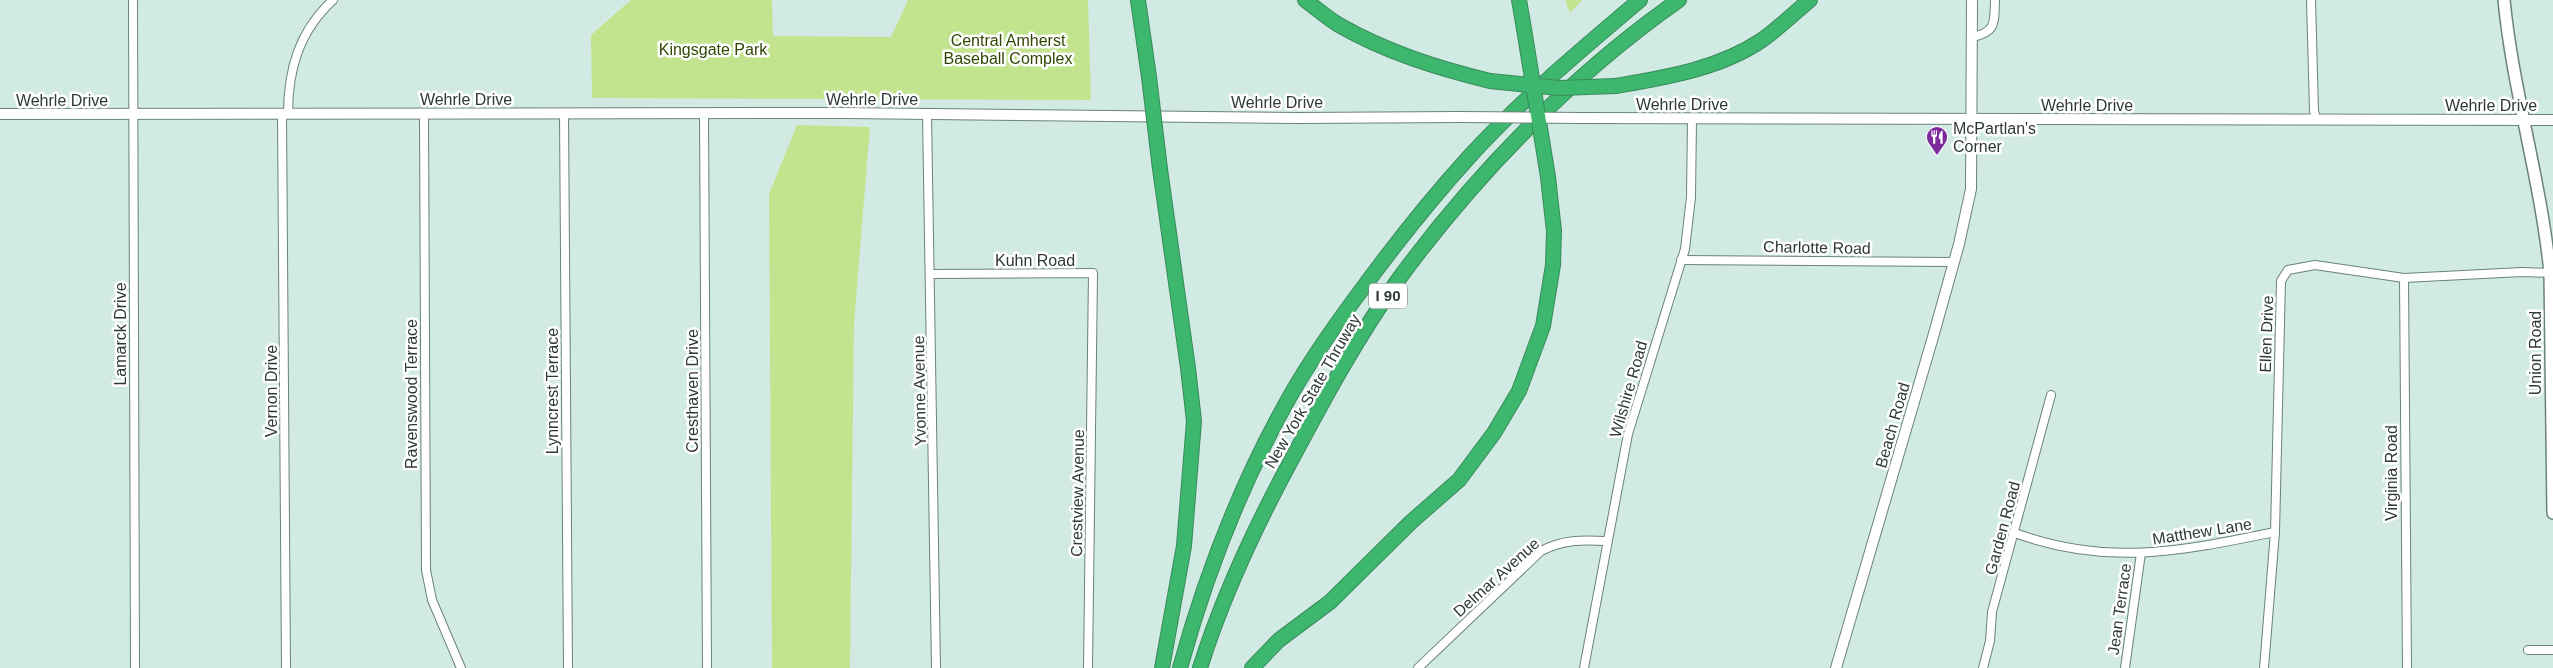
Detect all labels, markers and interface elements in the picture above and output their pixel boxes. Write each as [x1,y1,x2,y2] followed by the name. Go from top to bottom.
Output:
[944,32,1072,67] park label: Central Amherst Baseball Complex
[659,41,768,58] park label: Kingsgate Park
[420,91,512,108] street label: Wehrle Drive
[826,91,918,108] street label: Wehrle Drive
[16,92,108,109] street label: Wehrle Drive
[1231,94,1323,111] street label: Wehrle Drive
[1636,96,1728,113] street label: Wehrle Drive
[2041,97,2133,114] street label: Wehrle Drive
[2445,97,2537,114] street label: Wehrle Drive
[1953,120,2036,155] place label: McPartlan's Corner
[1925,125,1949,156] restaurant icon: McPartlan's Corner
[1763,238,1871,257] street label: Charlotte Road
[995,252,1075,269] street label: Kuhn Road
[112,282,129,386] street label: Lamarck Drive
[1369,284,1407,308] road number: I 90
[2257,295,2276,373] street label: Ellen Drive
[1261,311,1364,471] street label: New York State Thruway
[2527,311,2544,395] street label: Union Road
[403,319,420,469] street label: Ravenswood Terrace
[544,328,561,454] street label: Lynncrest Terrace
[684,329,701,453] street label: Cresthaven Drive
[910,335,929,447] street label: Yvonne Avenue
[1607,339,1650,439] street label: Wilshire Road
[263,345,280,437] street label: Vernon Drive
[1872,380,1913,470] street label: Beach Road
[2383,425,2400,521] street label: Virginia Road
[1068,429,1087,557] street label: Crestview Avenue
[1982,480,2023,577] street label: Garden Road
[2151,515,2253,548] street label: Matthew Lane
[1450,534,1543,620] street label: Delmar Avenue
[2105,562,2134,656] street label: Jean Terrace

